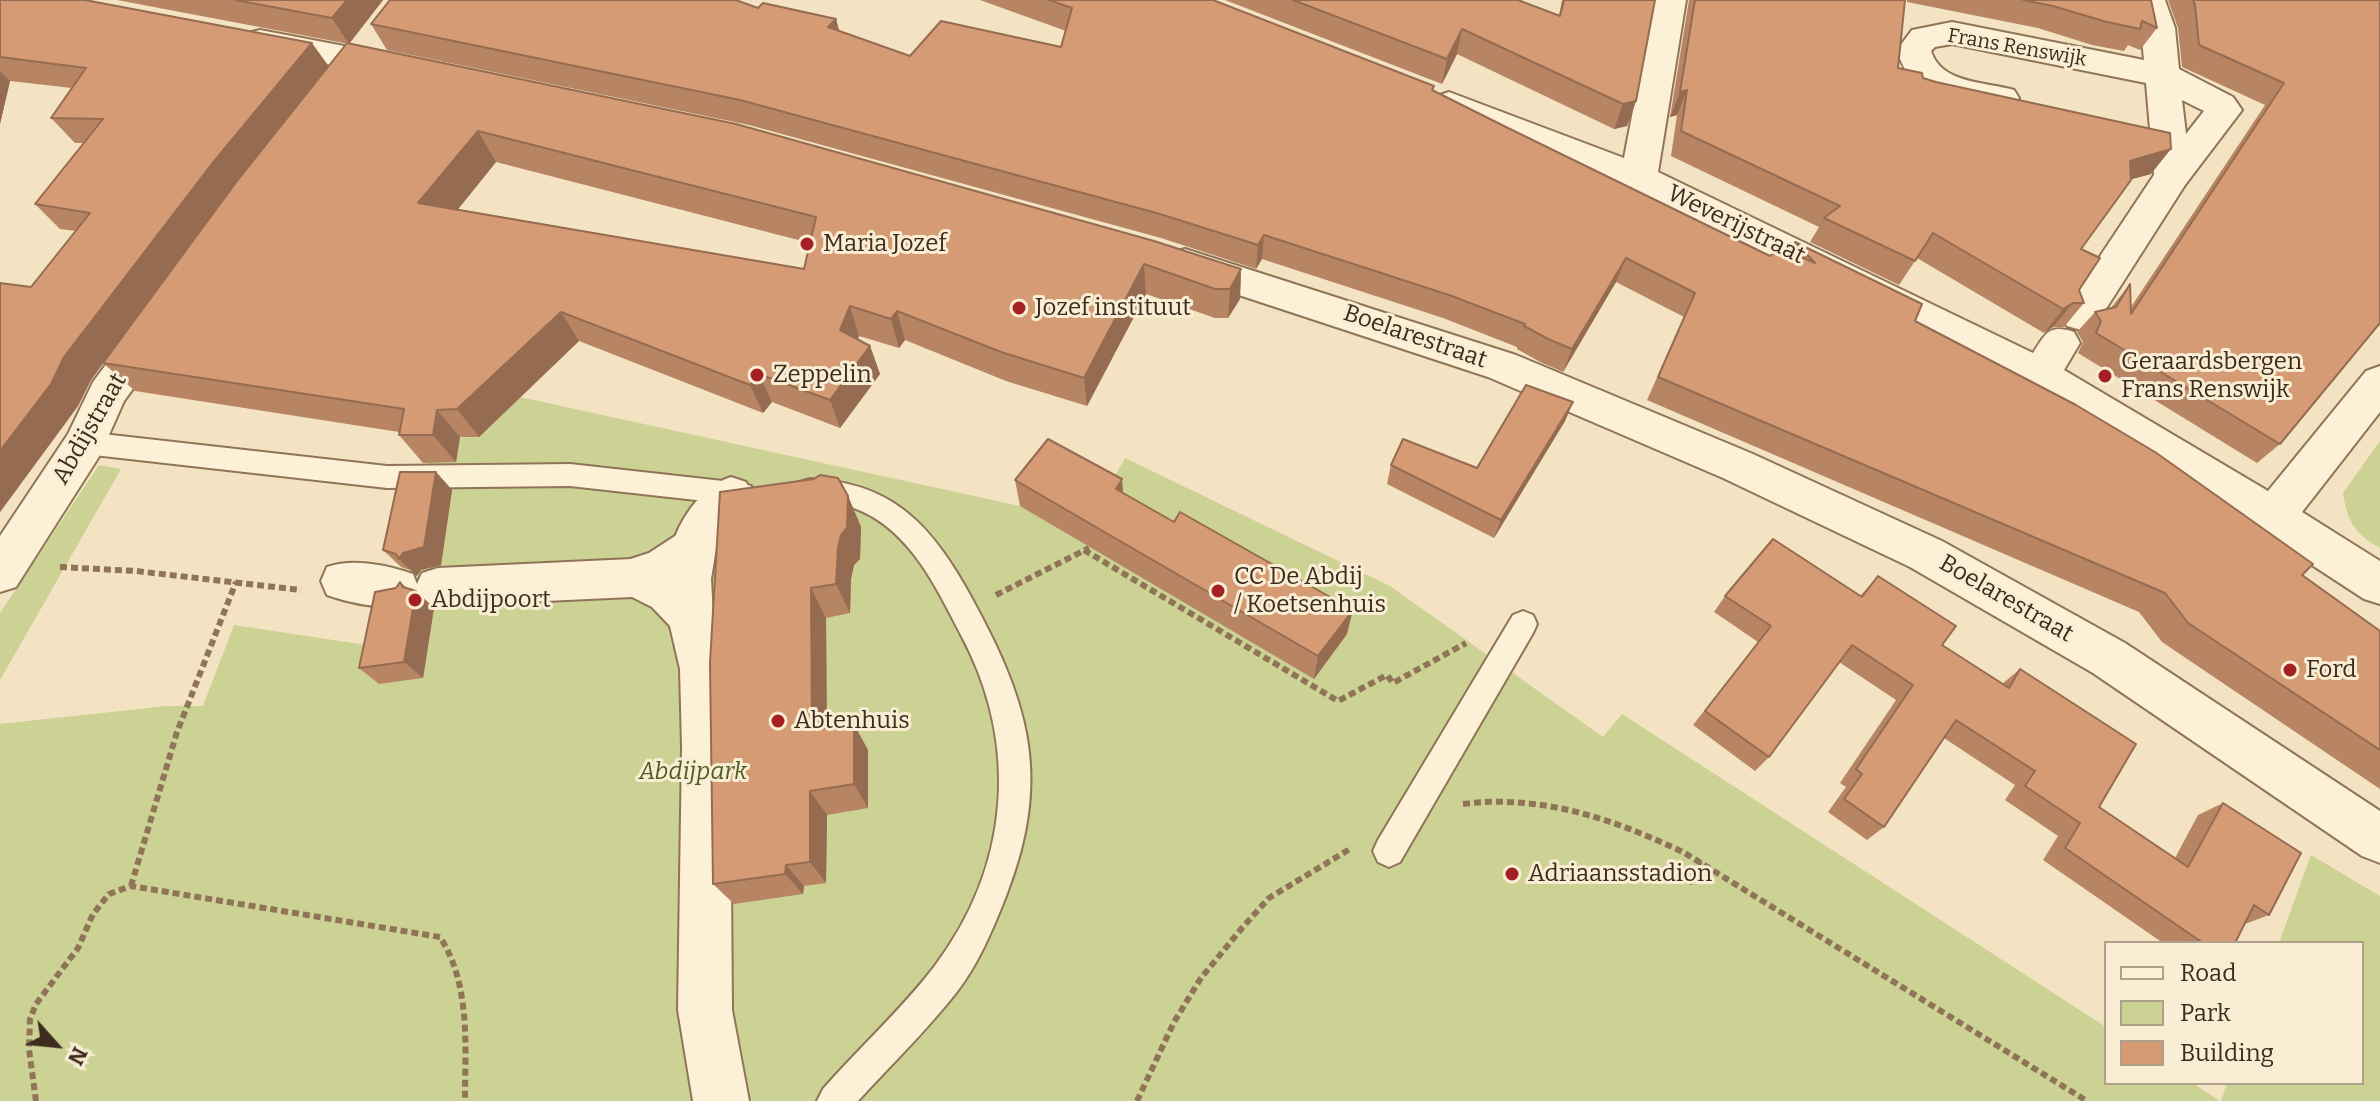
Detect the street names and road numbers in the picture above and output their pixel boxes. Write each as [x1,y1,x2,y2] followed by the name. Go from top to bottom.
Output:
[1946,24,2088,72] street label: Frans Renswijk
[1662,179,1810,271] street label: Weverijstraat
[1339,299,1491,375] street label: Boelarestraat
[47,368,133,490] street label: Abdijstraat
[1934,549,2078,649] street label: Boelarestraat

